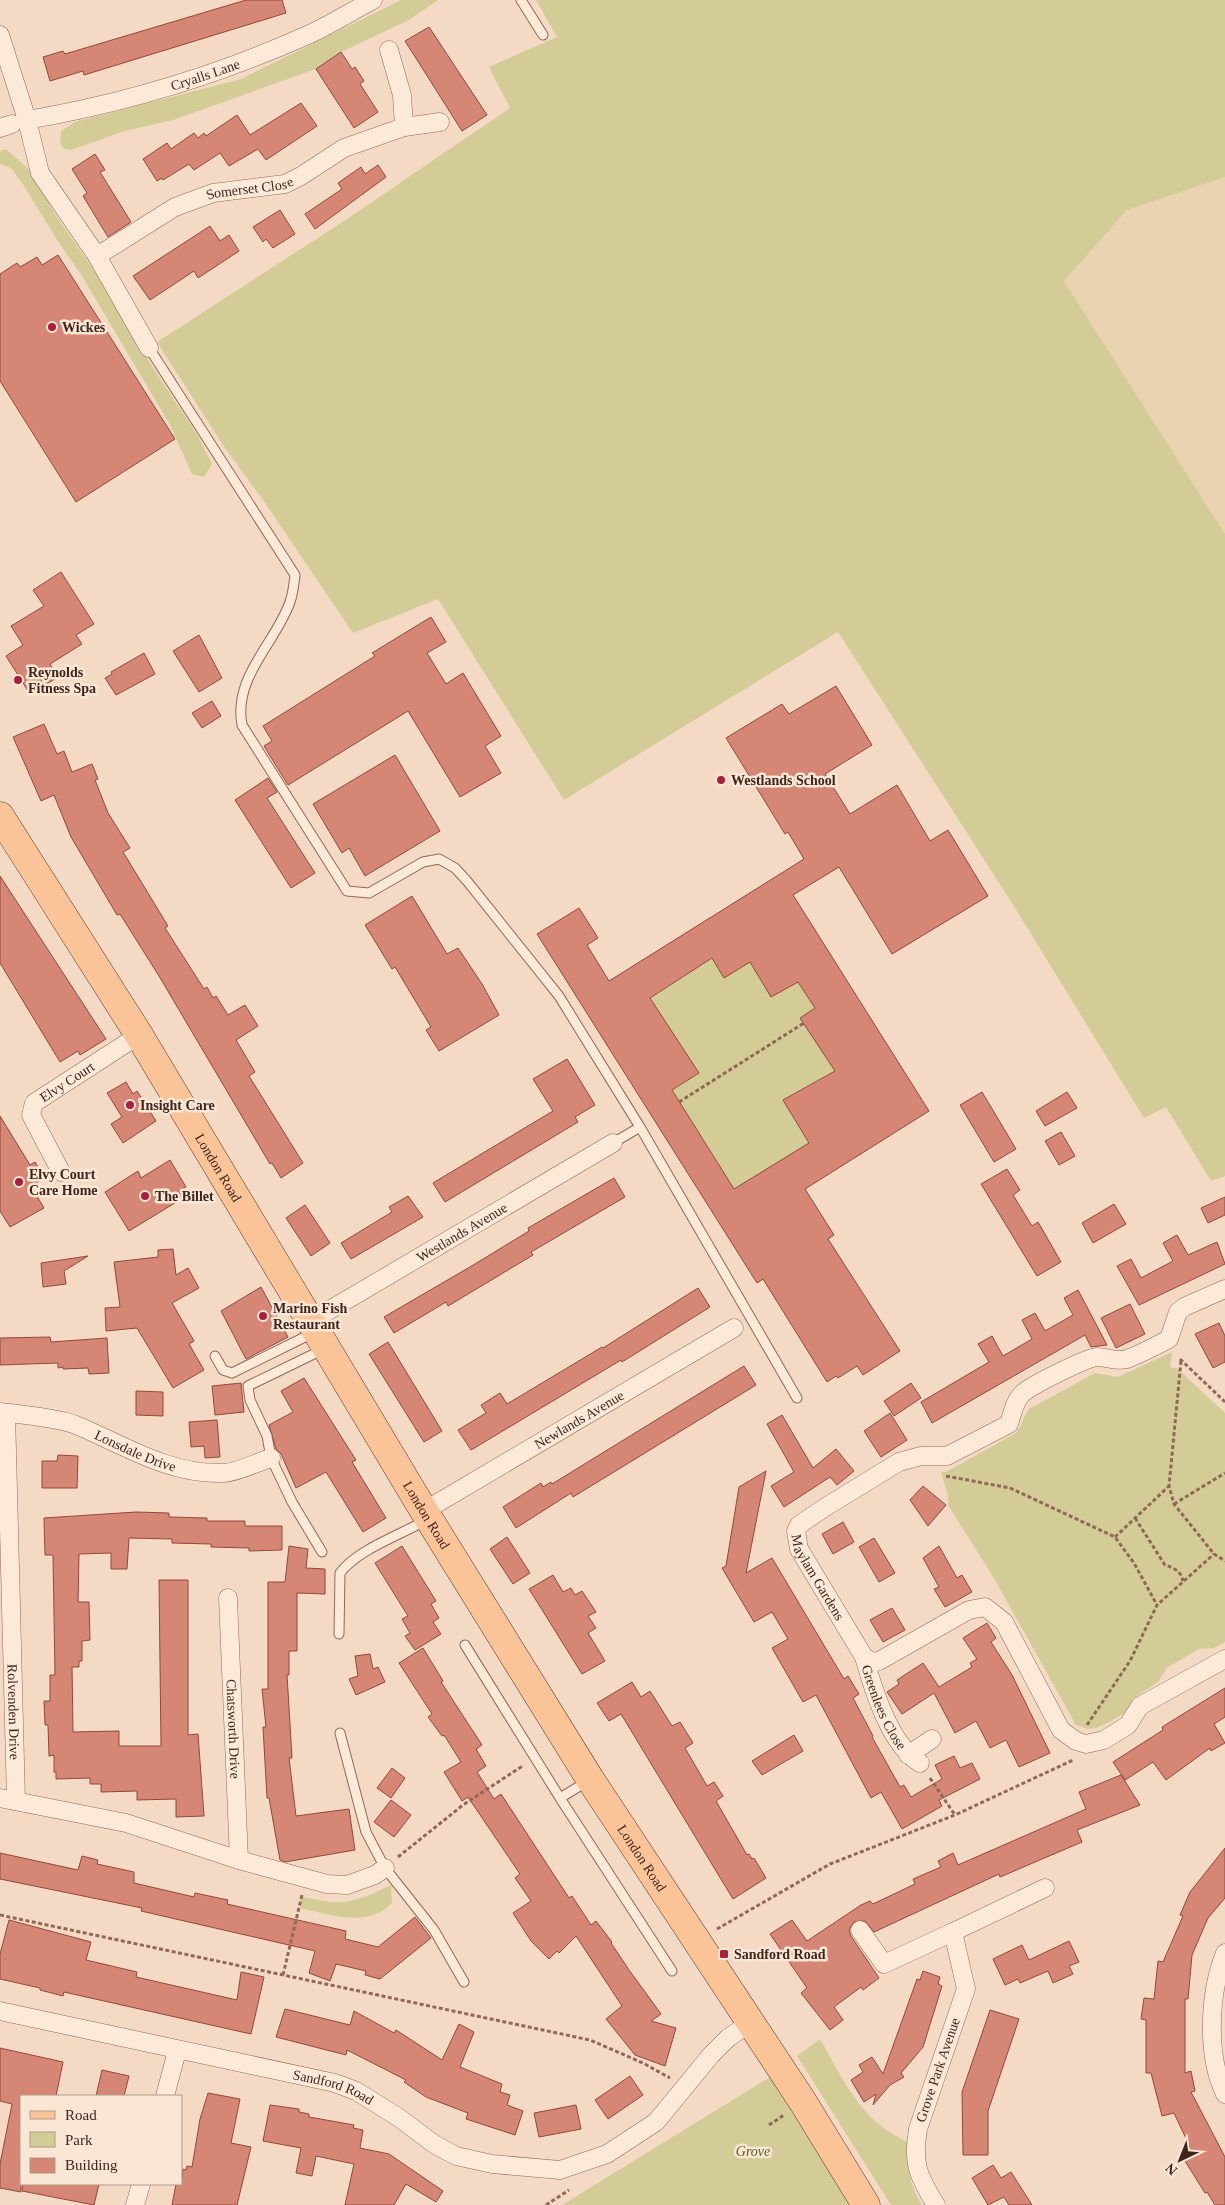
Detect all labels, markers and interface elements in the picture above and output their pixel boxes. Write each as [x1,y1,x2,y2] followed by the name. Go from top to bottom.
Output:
[169,56,242,93] street label: Cryalls Lane
[204,174,296,202] street label: Somerset Close
[62,320,106,335] place label: Wickes
[46,321,58,333] marker: Wickes
[28,665,96,696] place label: Reynolds Fitness Spa
[12,674,24,686] marker: Reynolds Fitness Spa
[731,773,836,788] place label: Westlands School
[715,774,727,786] marker: Westlands School
[37,1059,97,1105] street label: Elvy Court
[140,1098,215,1113] place label: Insight Care
[124,1099,136,1111] marker: Insight Care
[192,1131,245,1204] street label: London Road
[29,1167,98,1198] place label: Elvy Court Care Home
[13,1176,25,1188] marker: Elvy Court Care Home
[155,1189,214,1204] place label: The Billet
[139,1190,151,1202] marker: The Billet
[414,1200,510,1265] street label: Westlands Avenue
[273,1301,347,1332] place label: Marino Fish Restaurant
[257,1310,269,1322] marker: Marino Fish Restaurant
[532,1387,626,1452] street label: Newlands Avenue
[92,1427,178,1474] street label: Lonsdale Drive
[400,1478,453,1552] street label: London Road
[789,1533,848,1623] street label: Maylam Gardens
[859,1663,909,1753] street label: Greenlees Close
[5,1664,22,1760] street label: Rolvenden Drive
[224,1679,243,1779] street label: Chatsworth Drive
[615,1822,669,1894] street label: London Road
[734,1947,826,1962] place label: Sandford Road
[718,1948,730,1960] marker: Sandford Road
[913,2016,963,2124] street label: Grove Park Avenue
[292,2067,376,2107] street label: Sandford Road
[20,2095,182,2185] legend
[65,2107,97,2123] text: Road
[65,2132,93,2148] text: Park
[1155,2135,1205,2185] north arrow
[736,2144,770,2159] park label: Grove
[65,2157,118,2173] text: Building
[1163,2160,1180,2178] text: N

